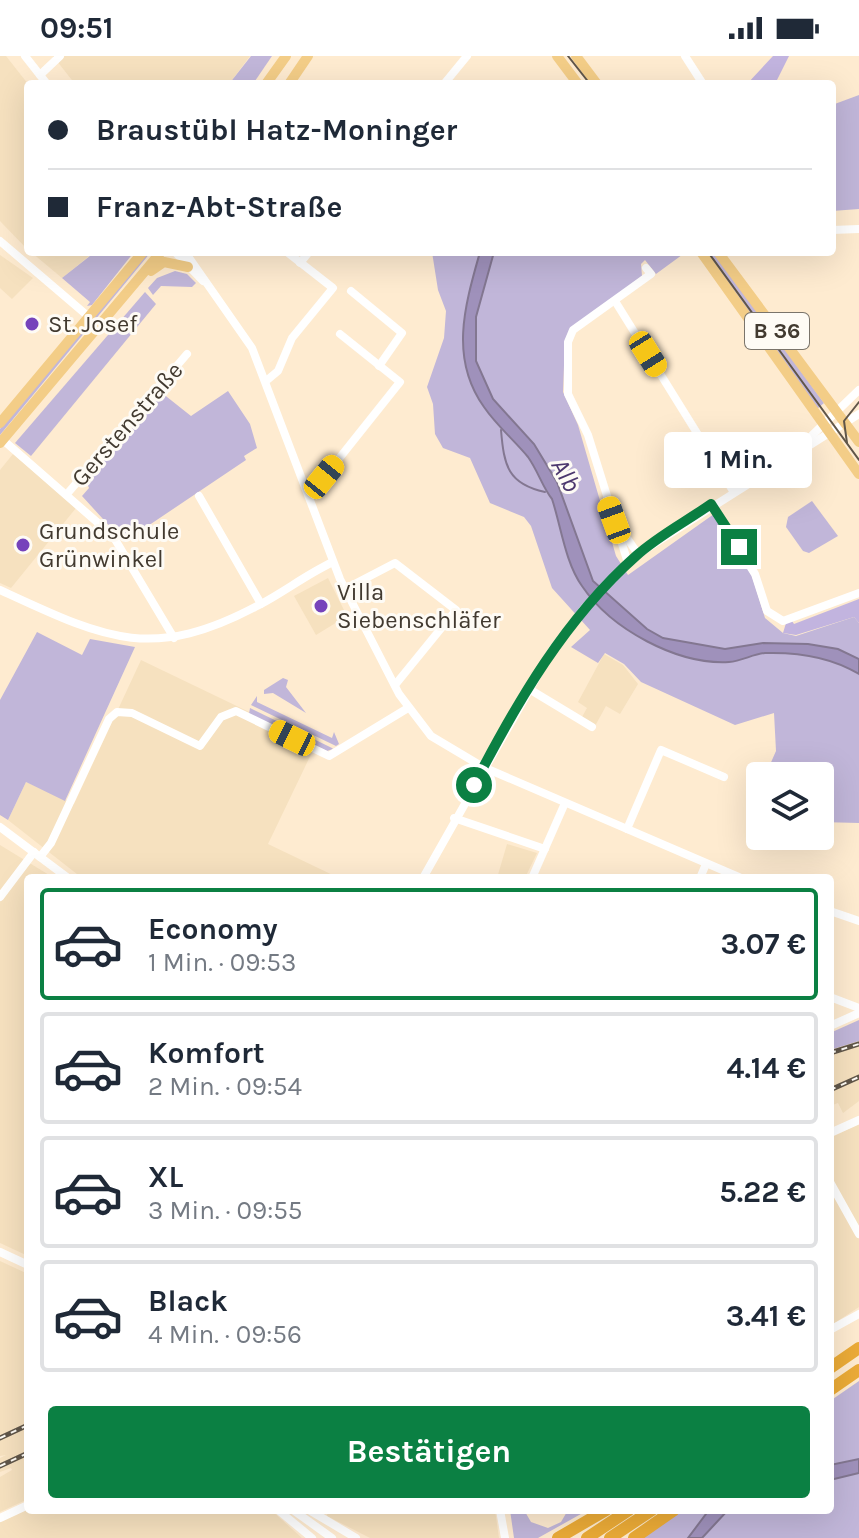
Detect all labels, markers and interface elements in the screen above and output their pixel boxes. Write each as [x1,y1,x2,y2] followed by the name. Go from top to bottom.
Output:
[40,10,114,46] text: 09:51
[96,112,457,148] text: Braustübl Hatz-Moninger
[96,189,342,225] text: Franz-Abt-Straße
[48,310,138,338] place label: St. Josef
[745,313,809,349] road number: B 36
[23,315,41,333] marker: St. Josef
[625,327,671,381] car
[65,356,189,492] street label: Gerstenstraße
[665,431,813,487] callout: 1 Min.
[704,444,772,475] text: 1 Min.
[300,451,348,503] car
[544,453,588,497] water label: Alb
[595,493,633,547] car
[39,517,179,573] place label: Grundschule Grünwinkel
[721,529,757,565] route end
[14,536,32,554] marker: Grundschule Grünwinkel
[337,578,501,634] place label: Villa Siebenschläfer
[312,597,330,615] marker: Villa Siebenschläfer
[265,717,319,759] car
[746,762,834,850] map controls
[746,762,834,850] button: layers
[456,767,492,803] route start
[52,908,124,980] icon: car
[148,911,278,947] text: Economy
[720,926,806,962] text: 3.07 €
[148,947,296,978] text: 1 Min. · 09:53
[52,1032,124,1104] icon: car
[148,1035,265,1071] text: Komfort
[727,1050,806,1086] text: 4.14 €
[148,1071,302,1102] text: 2 Min. · 09:54
[52,1156,124,1228] icon: car
[148,1159,183,1195] text: XL
[719,1174,806,1210] text: 5.22 €
[148,1195,302,1226] text: 3 Min. · 09:55
[52,1280,124,1352] icon: car
[148,1283,228,1319] text: Black
[726,1298,806,1334] text: 3.41 €
[148,1319,302,1350] text: 4 Min. · 09:56
[48,1406,810,1498] button: Bestätigen

